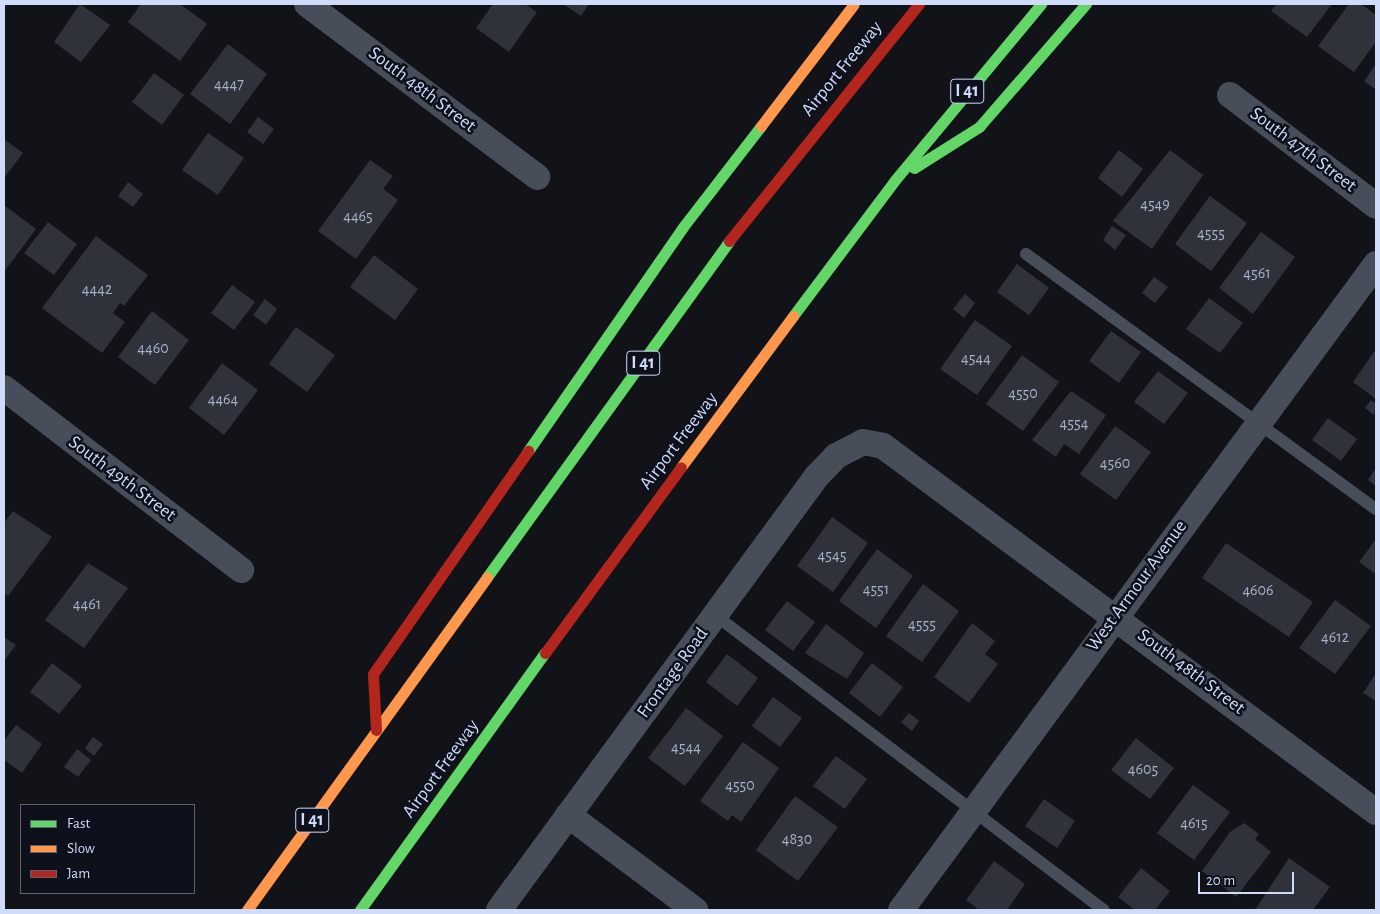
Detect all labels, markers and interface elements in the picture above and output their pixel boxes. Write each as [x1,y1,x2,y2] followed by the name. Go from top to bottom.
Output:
[797,17,887,121] street label: Airport Freeway
[364,42,480,138] street label: South 48th Street
[214,74,244,94] house number: 4447
[950,76,984,106] road number: I 41
[1245,103,1361,197] street label: South 47th Street
[1140,194,1170,214] house number: 4549
[343,206,373,226] house number: 4465
[1197,223,1225,243] house number: 4555
[1243,263,1271,283] house number: 4561
[82,279,112,299] house number: 4442
[137,338,169,358] house number: 4460
[626,348,660,378] road number: I 41
[961,348,991,368] house number: 4544
[1008,383,1038,403] house number: 4550
[635,388,723,494] street label: Airport Freeway
[208,389,238,409] house number: 4464
[1060,413,1088,433] house number: 4554
[64,431,180,527] street label: South 49th Street
[1100,453,1130,473] house number: 4560
[1082,516,1192,656] street label: West Armour Avenue
[818,545,846,565] house number: 4545
[863,579,889,599] house number: 4551
[1242,580,1274,600] house number: 4606
[73,594,101,614] house number: 4461
[908,614,936,634] house number: 4555
[633,623,713,723] street label: Frontage Road
[1133,624,1249,720] street label: South 48th Street
[1321,627,1349,647] house number: 4612
[398,715,484,823] street label: Airport Freeway
[671,737,701,757] house number: 4544
[1128,759,1158,779] house number: 4605
[725,775,755,795] house number: 4550
[20,804,195,894] legend
[294,804,330,836] road number: I 41
[1180,813,1208,833] house number: 4615
[67,816,90,831] text: Fast
[782,829,812,849] house number: 4830
[67,841,95,856] text: Slow
[1200,862,1296,894] scale bar
[67,866,90,881] text: Jam
[1206,873,1235,888] text: 20 m

